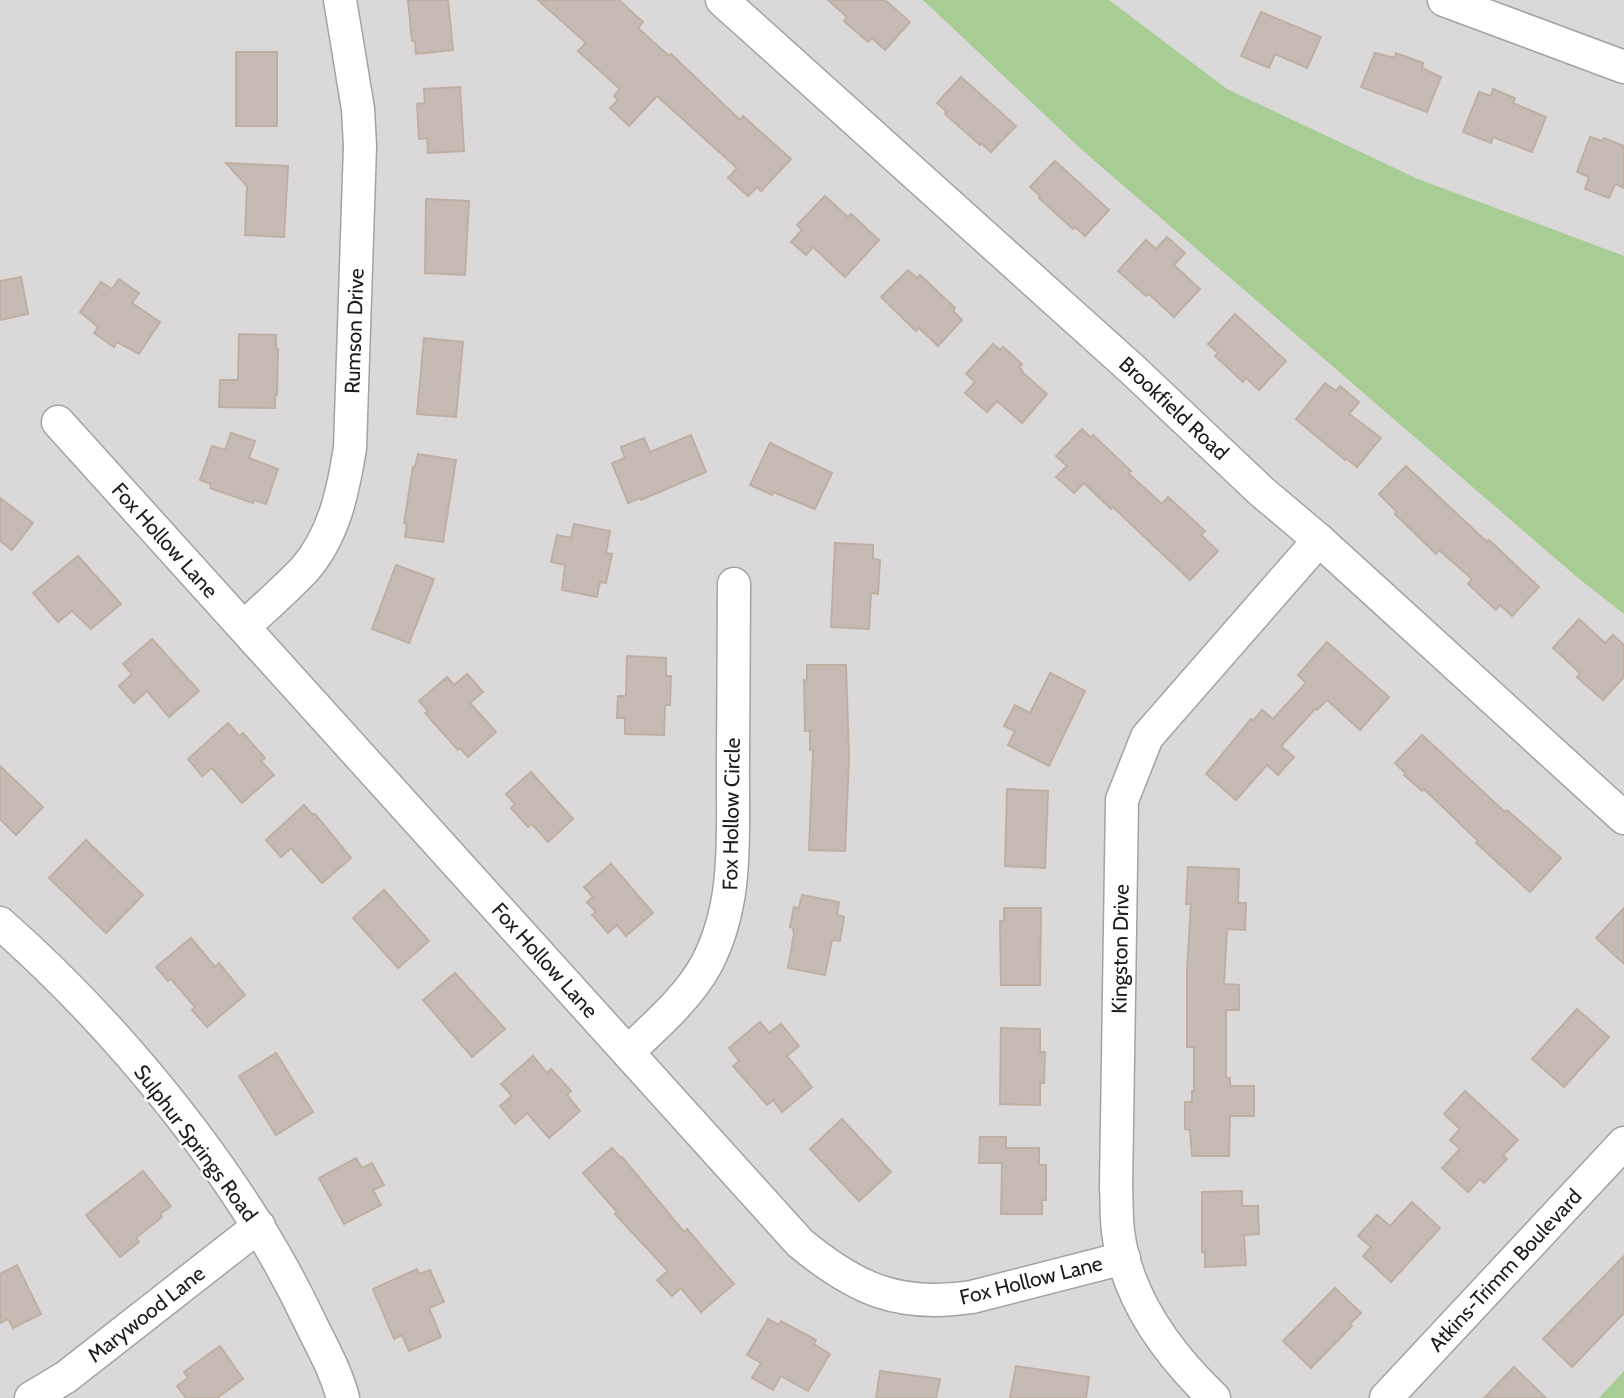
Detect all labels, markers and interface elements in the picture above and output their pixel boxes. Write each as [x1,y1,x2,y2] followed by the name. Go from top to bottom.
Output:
[339,268,369,394] street label: Rumson Drive
[1114,351,1234,465] street label: Brookfield Road
[107,477,223,603] street label: Fox Hollow Lane
[717,737,745,891] street label: Fox Hollow Circle
[1106,884,1134,1014] street label: Kingston Drive
[487,897,603,1023] street label: Fox Hollow Lane
[129,1060,263,1226] street label: Sulphur Springs Road
[1423,1184,1587,1356] street label: Atkins-Trimm Boulevard
[957,1250,1105,1310] street label: Fox Hollow Lane
[82,1260,210,1368] street label: Marywood Lane

